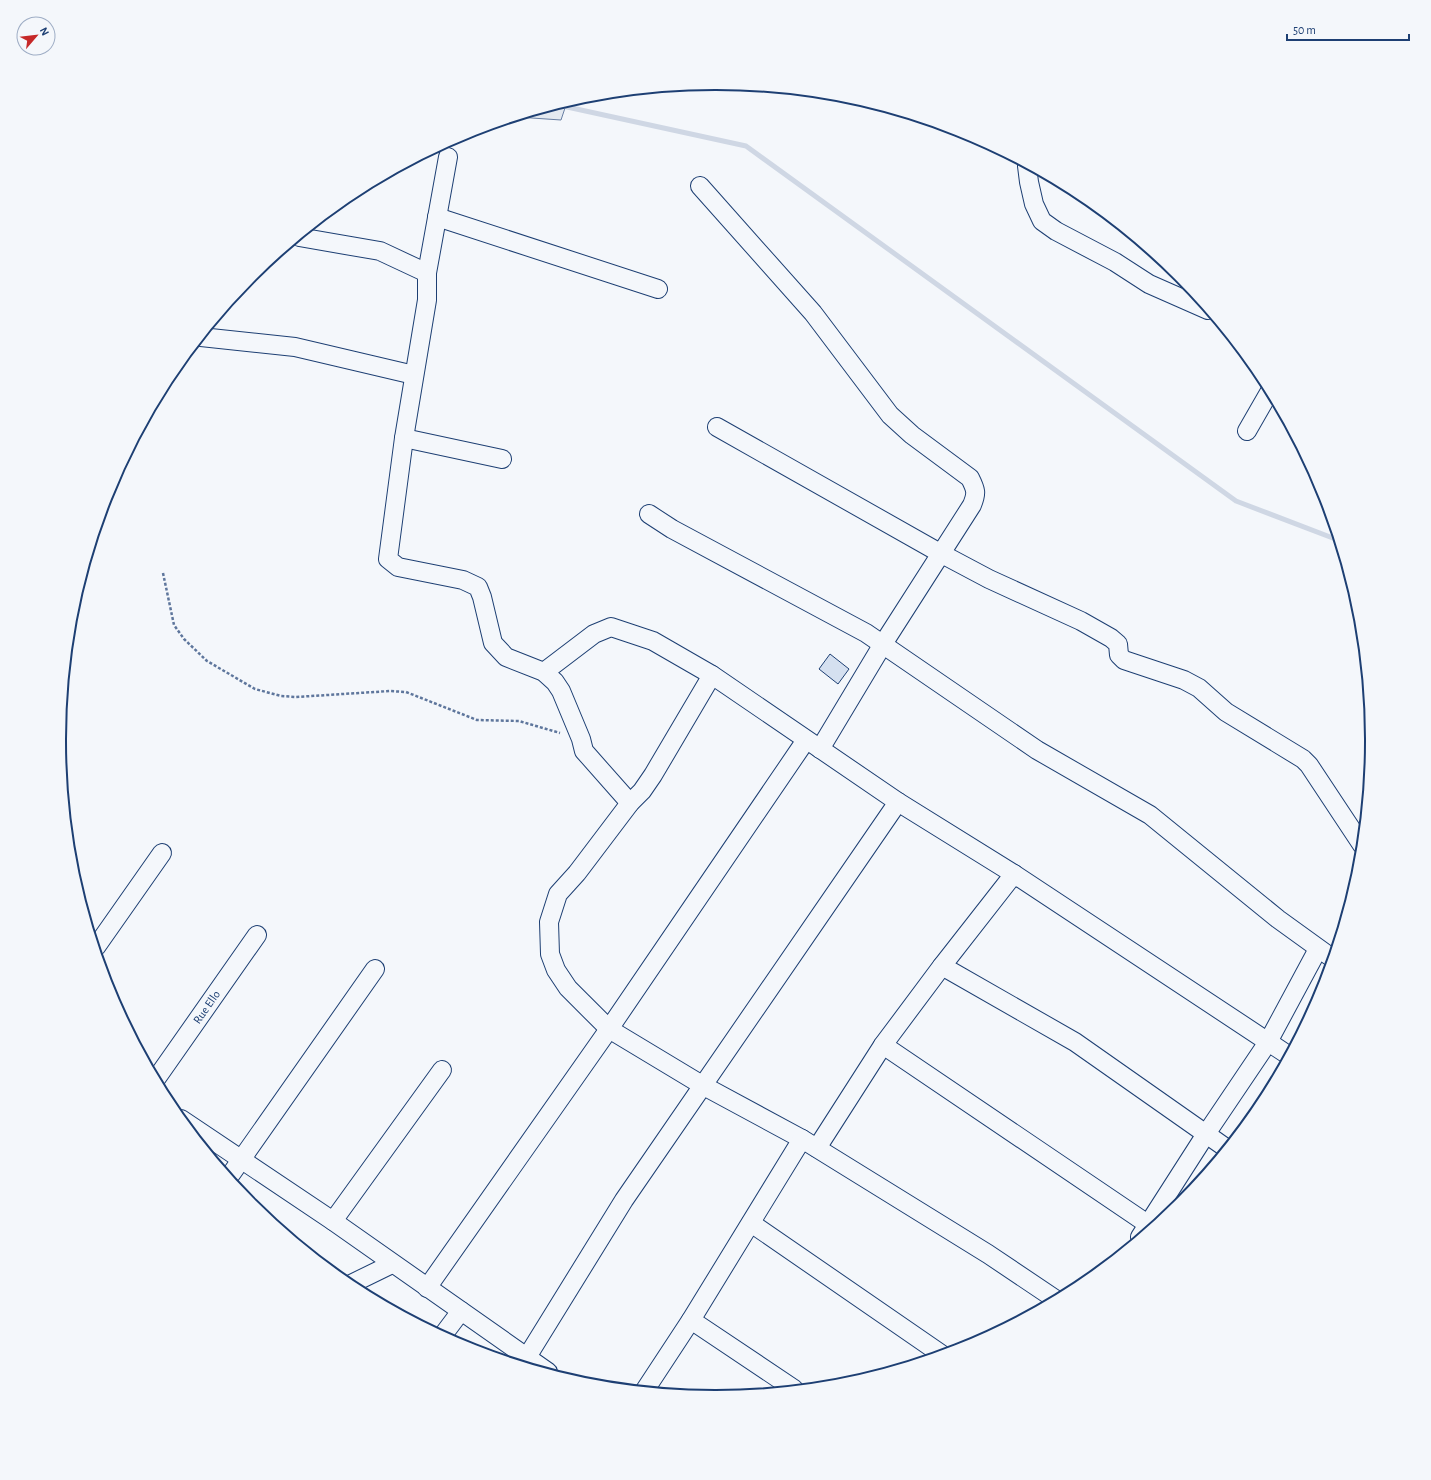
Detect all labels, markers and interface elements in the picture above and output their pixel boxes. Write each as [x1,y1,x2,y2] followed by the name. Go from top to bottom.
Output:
[16,16,56,56] north arrow
[1287,16,1409,42] scale bar
[1293,24,1316,36] text: 50 m
[38,26,51,38] text: N
[191,988,222,1026] street label: Rue Ello

